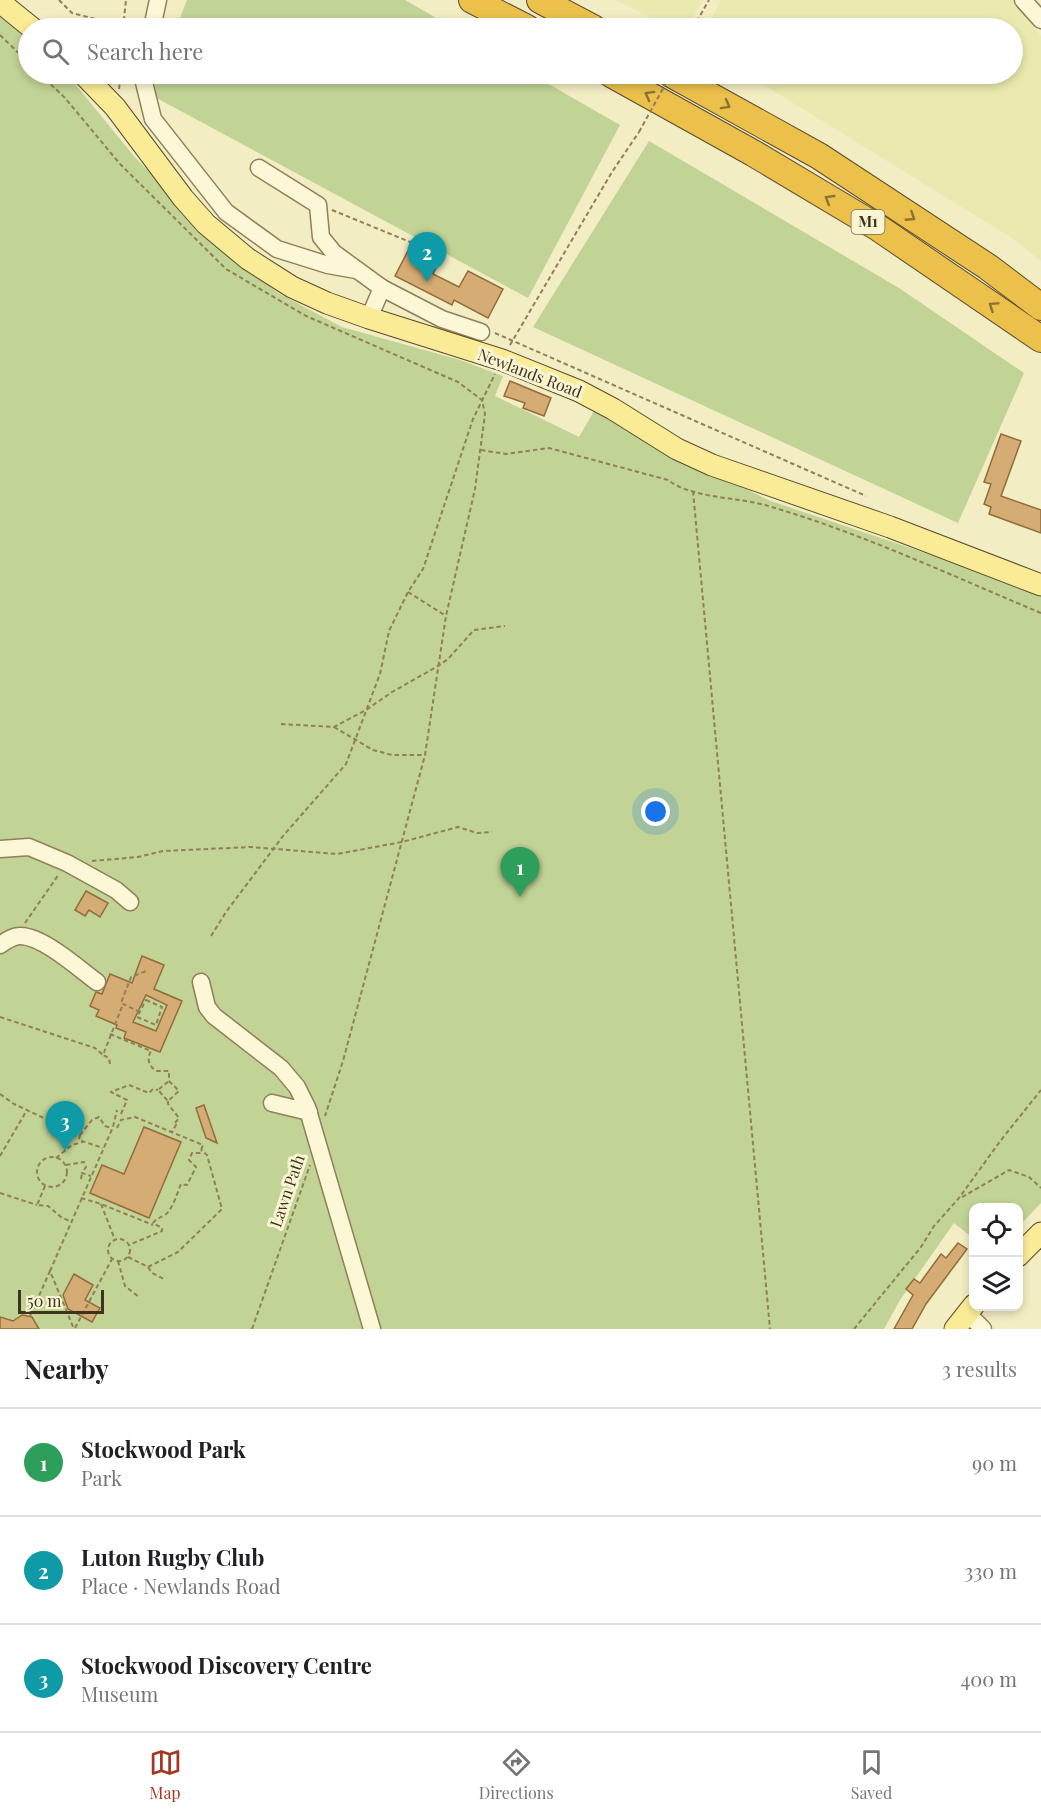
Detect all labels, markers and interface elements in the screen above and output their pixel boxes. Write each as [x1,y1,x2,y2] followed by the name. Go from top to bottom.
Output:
[18,18,1023,84] search box
[39,35,72,68] icon: search
[87,36,203,66] text: Search here
[645,91,655,102] one-way arrow
[720,98,730,109] one-way arrow
[825,195,835,206] one-way arrow
[905,209,915,221] one-way arrow
[852,210,884,234] road number: M1
[408,232,446,282] pin: 2
[988,302,999,313] one-way arrow
[475,343,585,402] street label: Newlands Road
[641,797,670,826] your location
[500,848,540,897] pin: 1
[46,1102,84,1151] pin: 3
[264,1151,309,1230] street label: Lawn Path
[969,1203,1023,1311] map controls
[969,1203,1023,1257] button: locate
[969,1257,1023,1311] button: layers
[18,1287,104,1314] scale bar
[27,1290,61,1311] text: 50 m
[24,1351,109,1386] text: Nearby
[942,1355,1017,1382] text: 3 results
[81,1434,246,1464] text: Stockwood Park
[40,1449,47,1476] text: 1
[972,1449,1017,1476] text: 90 m
[81,1464,122,1491] text: Park
[81,1542,264,1572] text: Luton Rugby Club
[38,1557,49,1584] text: 2
[964,1557,1017,1584] text: 330 m
[81,1572,281,1599] text: Place · Newlands Road
[81,1650,372,1680] text: Stockwood Discovery Centre
[39,1665,48,1692] text: 3
[960,1665,1017,1692] text: 400 m
[81,1680,158,1707] text: Museum
[149,1746,182,1803] tab: Map
[479,1746,554,1803] tab: Directions
[851,1746,892,1803] tab: Saved

